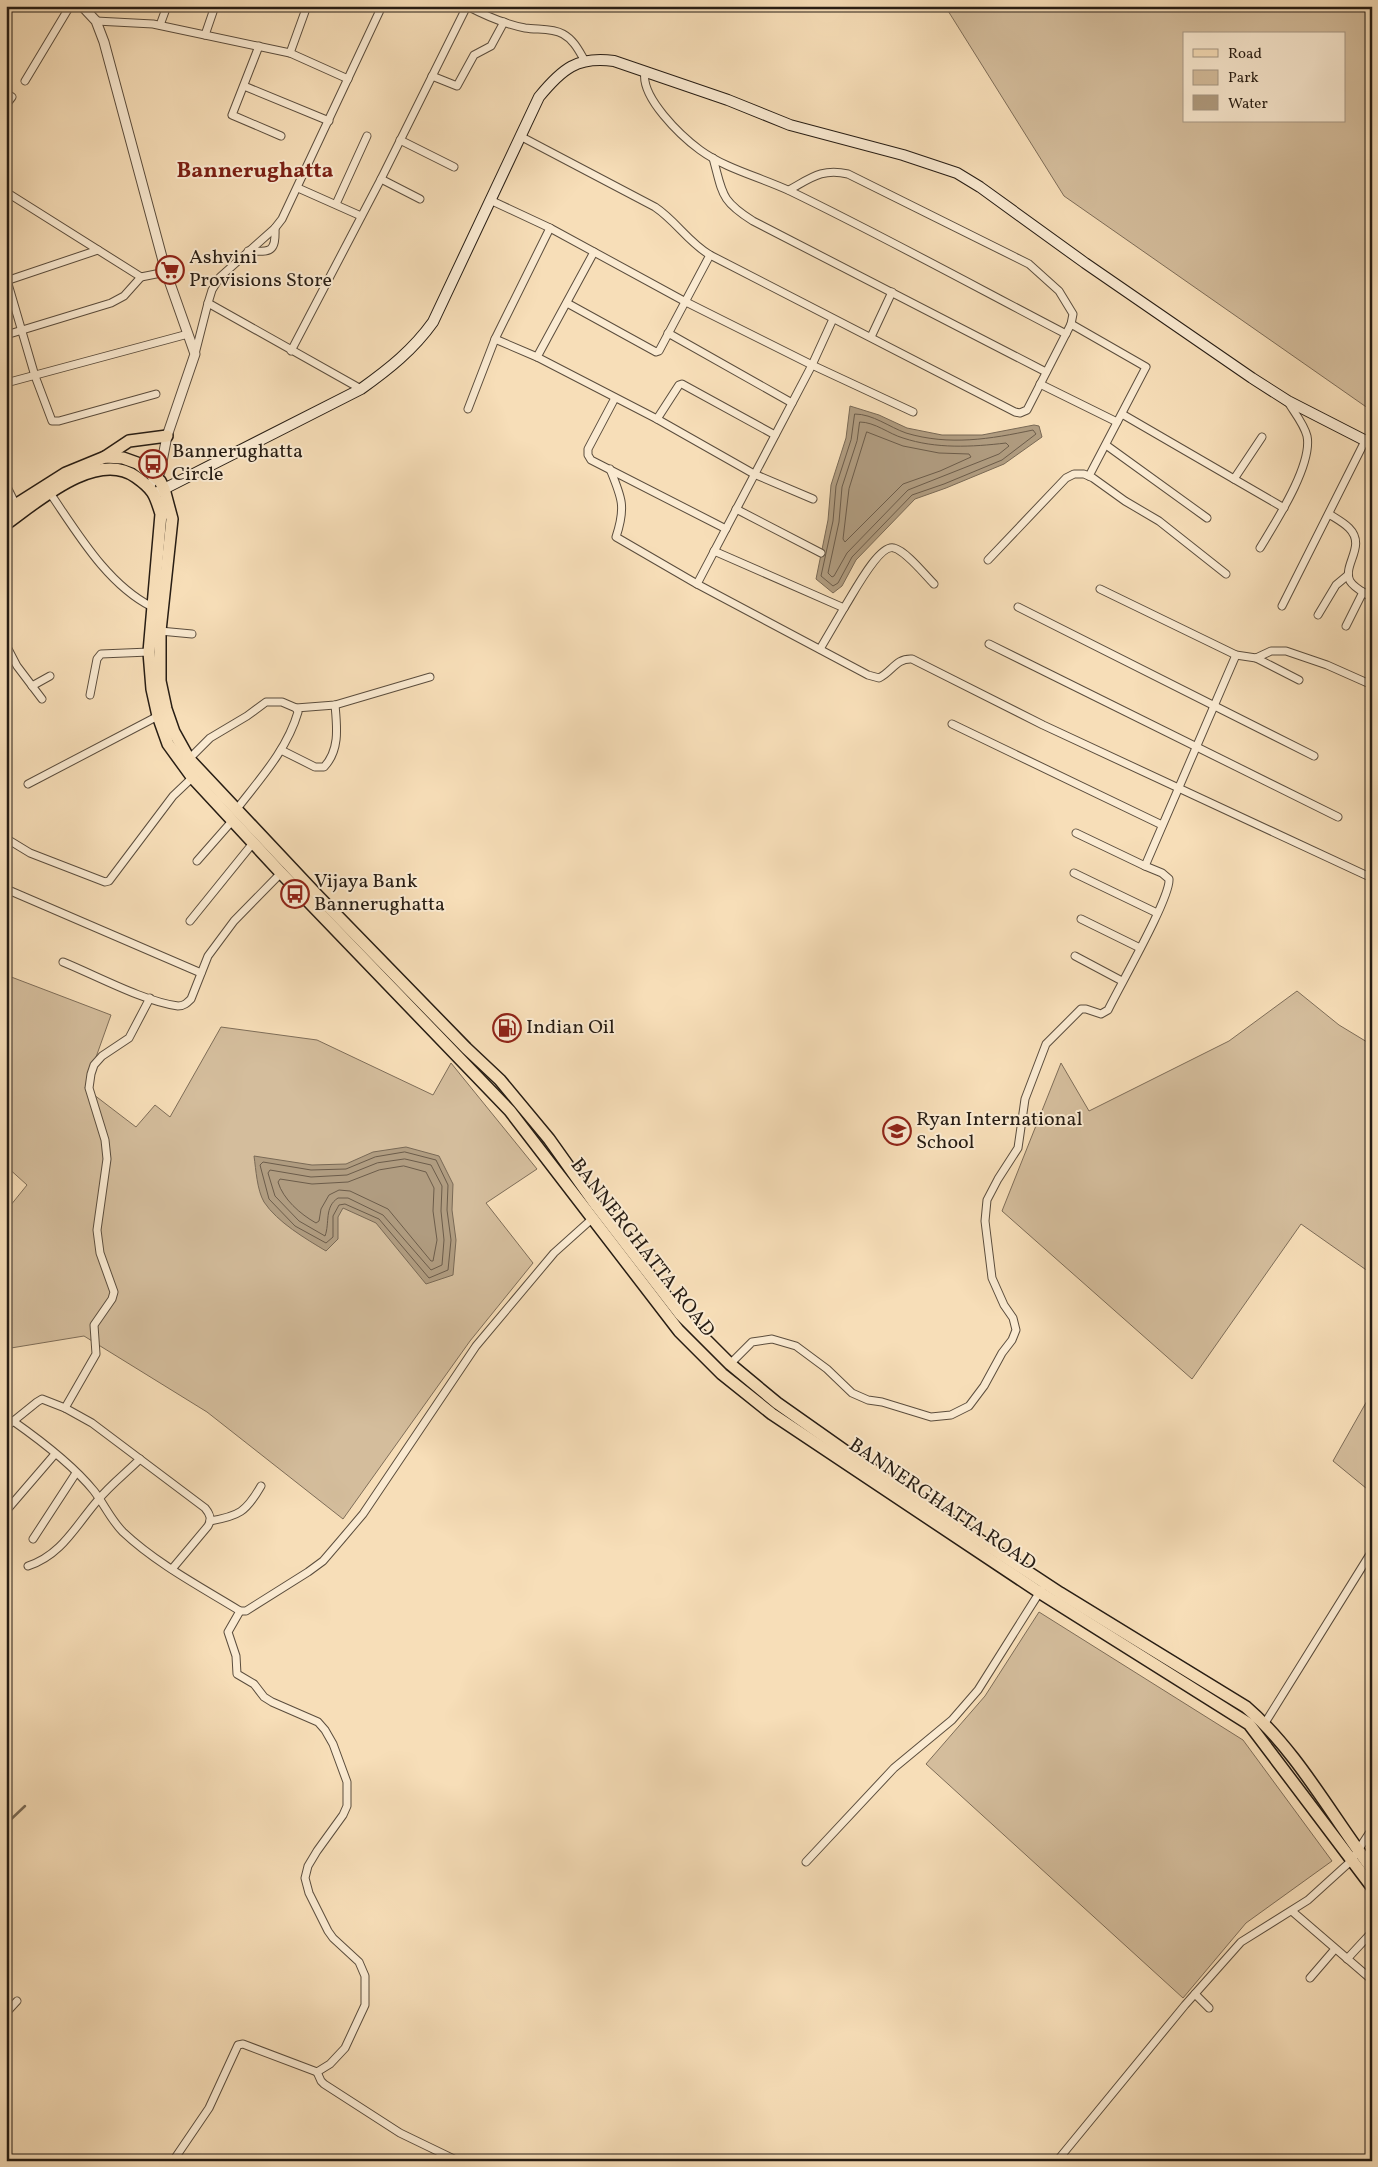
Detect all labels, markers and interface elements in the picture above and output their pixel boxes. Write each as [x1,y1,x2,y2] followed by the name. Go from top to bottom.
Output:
[1183,32,1346,122] legend
[1228,44,1262,65] text: Road
[1228,68,1259,89] text: Park
[1228,94,1268,115] text: Water
[176,156,334,187] district label: Bannerughatta
[189,244,332,295] place label: Ashvini Provisions Store
[155,255,185,285] supermarket icon: Ashvini Provisions Store
[172,438,303,489] place label: Bannerughatta Circle
[138,449,168,479] bus stop icon: Bannerughatta Circle
[314,868,445,919] place label: Vijaya Bank Bannerughatta
[280,879,310,909] bus stop icon: Vijaya Bank Bannerughatta
[492,1013,522,1043] fuel station icon: Indian Oil
[526,1014,615,1042] place label: Indian Oil
[916,1106,1082,1157] place label: Ryan International School
[882,1116,912,1146] school or university icon: Ryan International School
[563,1153,721,1343] street label: BANNERGHATTA ROAD
[843,1432,1041,1578] street label: BANNERGHATTA ROAD

